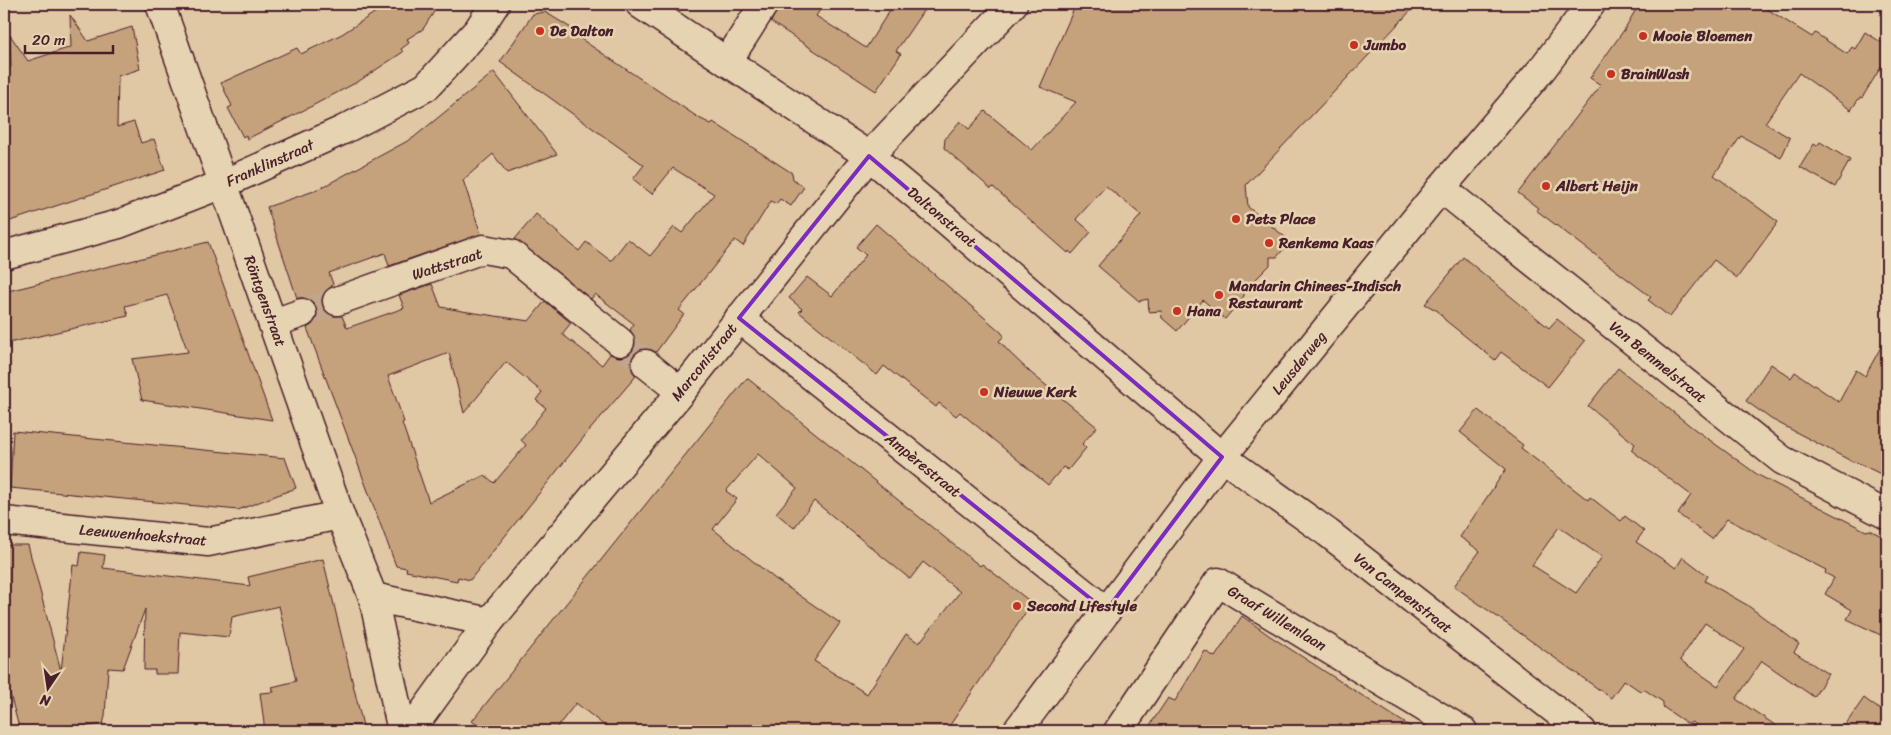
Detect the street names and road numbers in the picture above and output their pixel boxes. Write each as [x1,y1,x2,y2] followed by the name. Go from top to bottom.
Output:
[222,132,319,194] street label: Franklinstraat
[901,180,983,254] street label: Daltonstraat
[408,240,486,288] street label: Wattstraat
[236,252,294,351] street label: Röntgenstraat
[1603,314,1713,410] street label: Van Bemmelstraat
[664,317,744,407] street label: Marconistraat
[1265,325,1333,401] street label: Leusderweg
[878,425,967,504] street label: Ampèrestraat
[78,516,208,554] street label: Leeuwenhoekstraat
[1348,546,1459,640] street label: Van Campenstraat
[1222,578,1332,658] street label: Graaf Willemlaan

